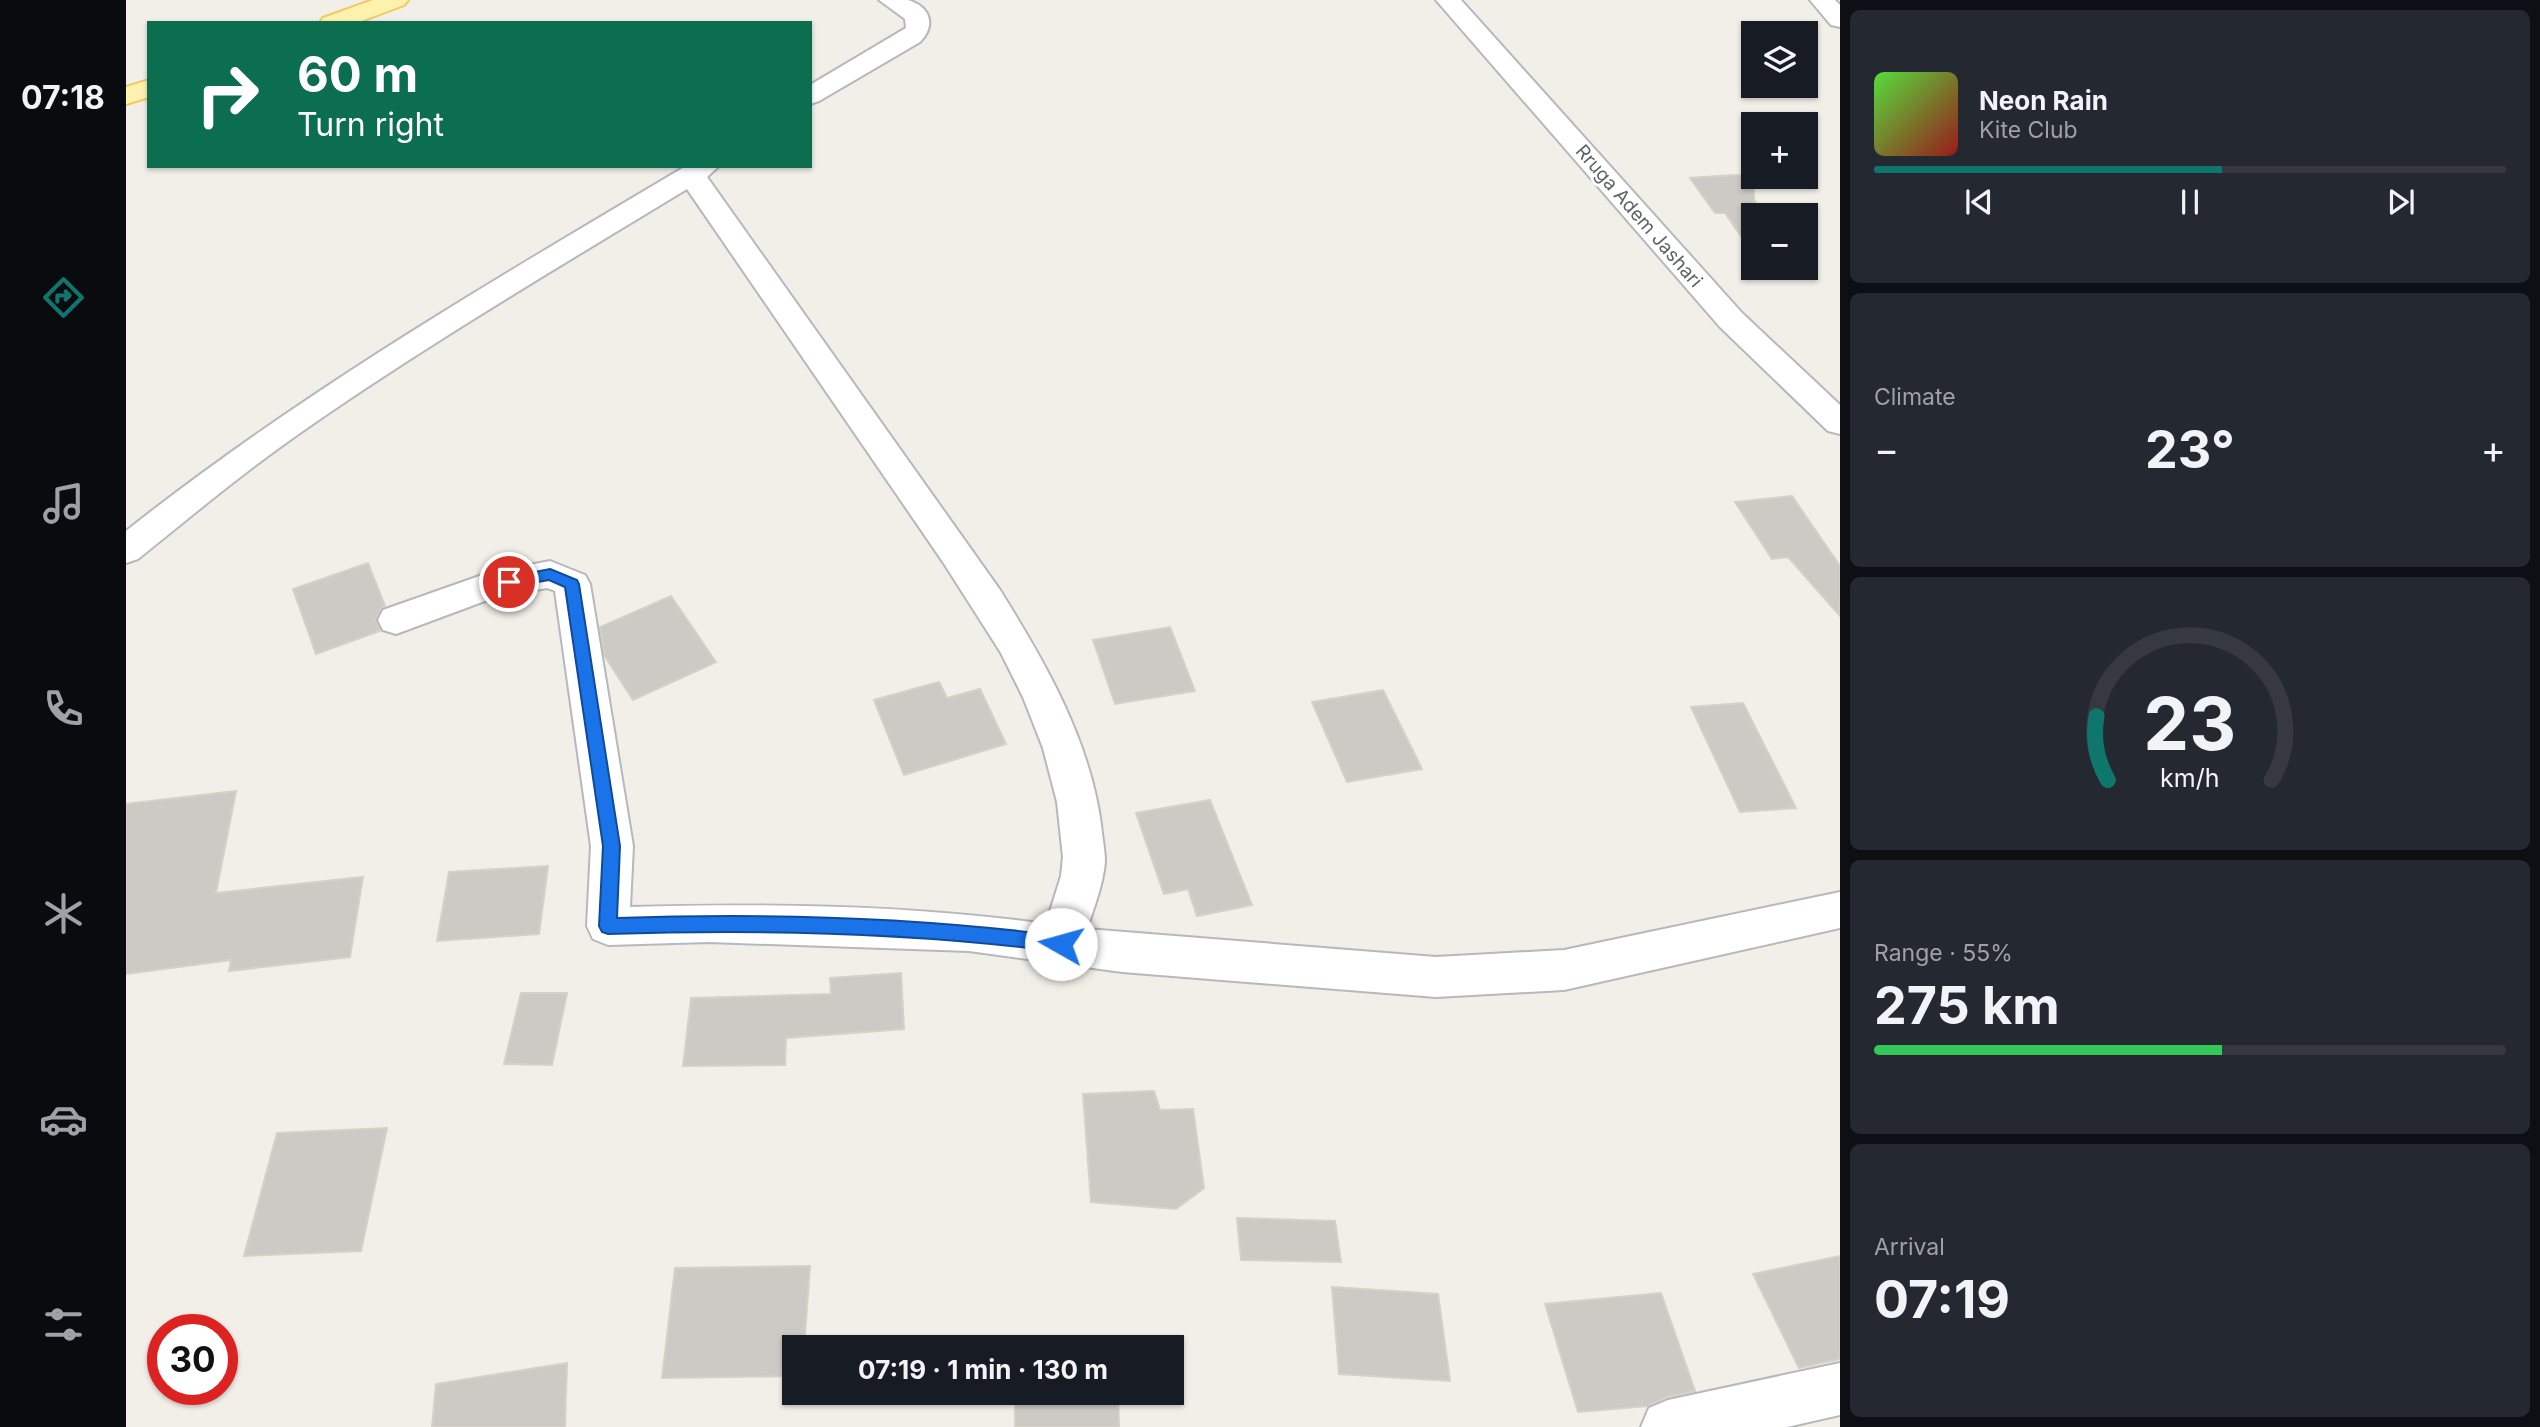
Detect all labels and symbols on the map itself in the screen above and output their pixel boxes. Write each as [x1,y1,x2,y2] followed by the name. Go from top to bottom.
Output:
[1571,140,1707,292] street label: Rruga Adem Jashari
[479,552,539,612] pin
[1024,907,1098,981] position arrow
[147,1314,238,1405] speed limit sign: 30

